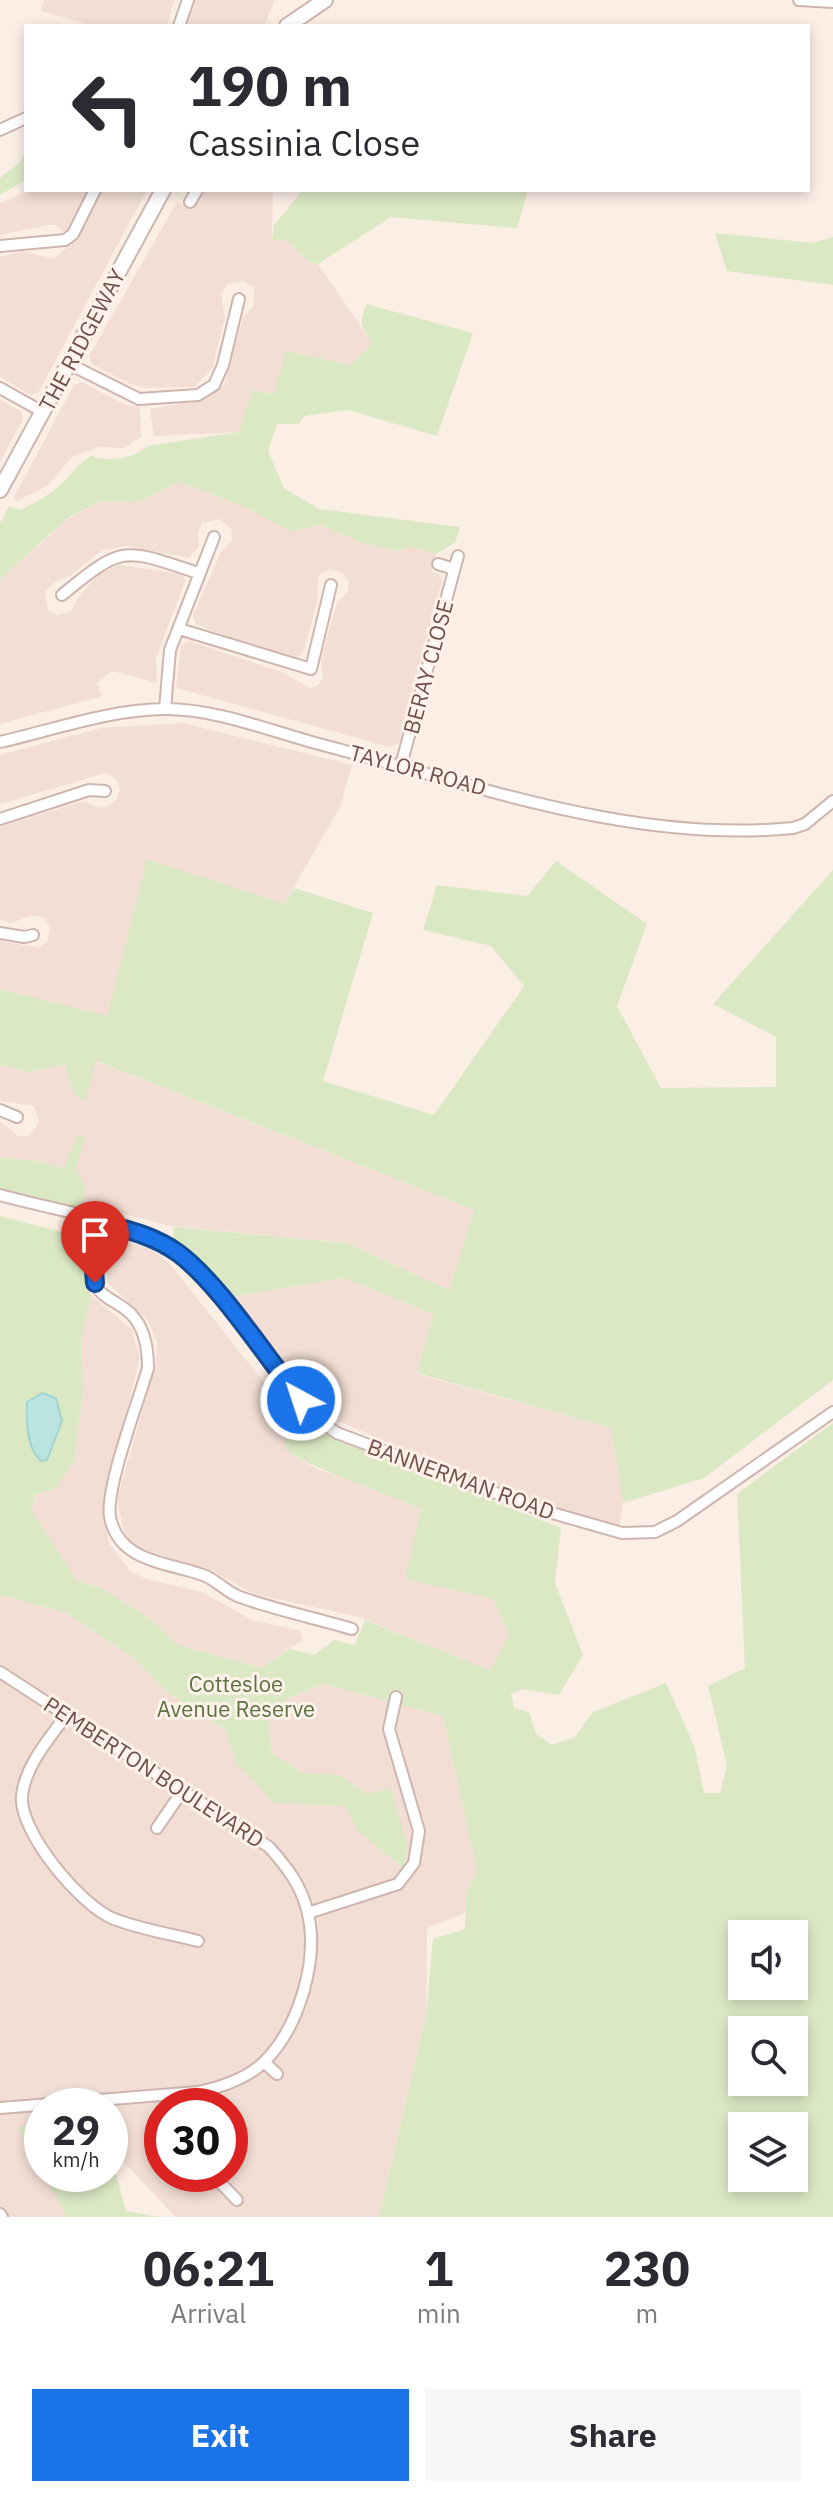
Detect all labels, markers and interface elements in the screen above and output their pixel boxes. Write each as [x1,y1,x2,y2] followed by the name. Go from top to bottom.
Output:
[188,49,352,121] text: 190 m
[56,56,160,160] icon: left
[188,119,420,166] text: Cassinia Close
[32,263,131,416] street label: THE RIDGEWAY
[396,597,459,737] street label: BERAY CLOSE
[347,737,490,802] street label: TAYLOR ROAD
[61,1201,129,1283] pin
[73,1213,117,1257] icon: arrive
[259,1358,343,1442] position arrow
[364,1431,559,1526] street label: BANNERMAN ROAD
[157,1669,315,1723] park label: Cottesloe Avenue Reserve
[39,1689,270,1854] street label: PEMBERTON BOULEVARD
[728,1920,808,2192] map controls
[728,1920,808,2000] button: sound
[728,2016,808,2096] button: search
[144,2088,248,2192] speed limit sign: 30
[52,2104,100,2156] text: 29
[728,2112,808,2192] button: layers
[52,2146,100,2173] text: km/h
[143,2237,274,2299] text: 06:21
[424,2237,453,2299] text: 1
[604,2237,690,2299] text: 230
[171,2296,246,2330] text: Arrival
[417,2296,461,2330] text: min
[636,2296,658,2330] text: m
[32,2389,409,2481] button: Exit
[425,2389,801,2481] button: Share

